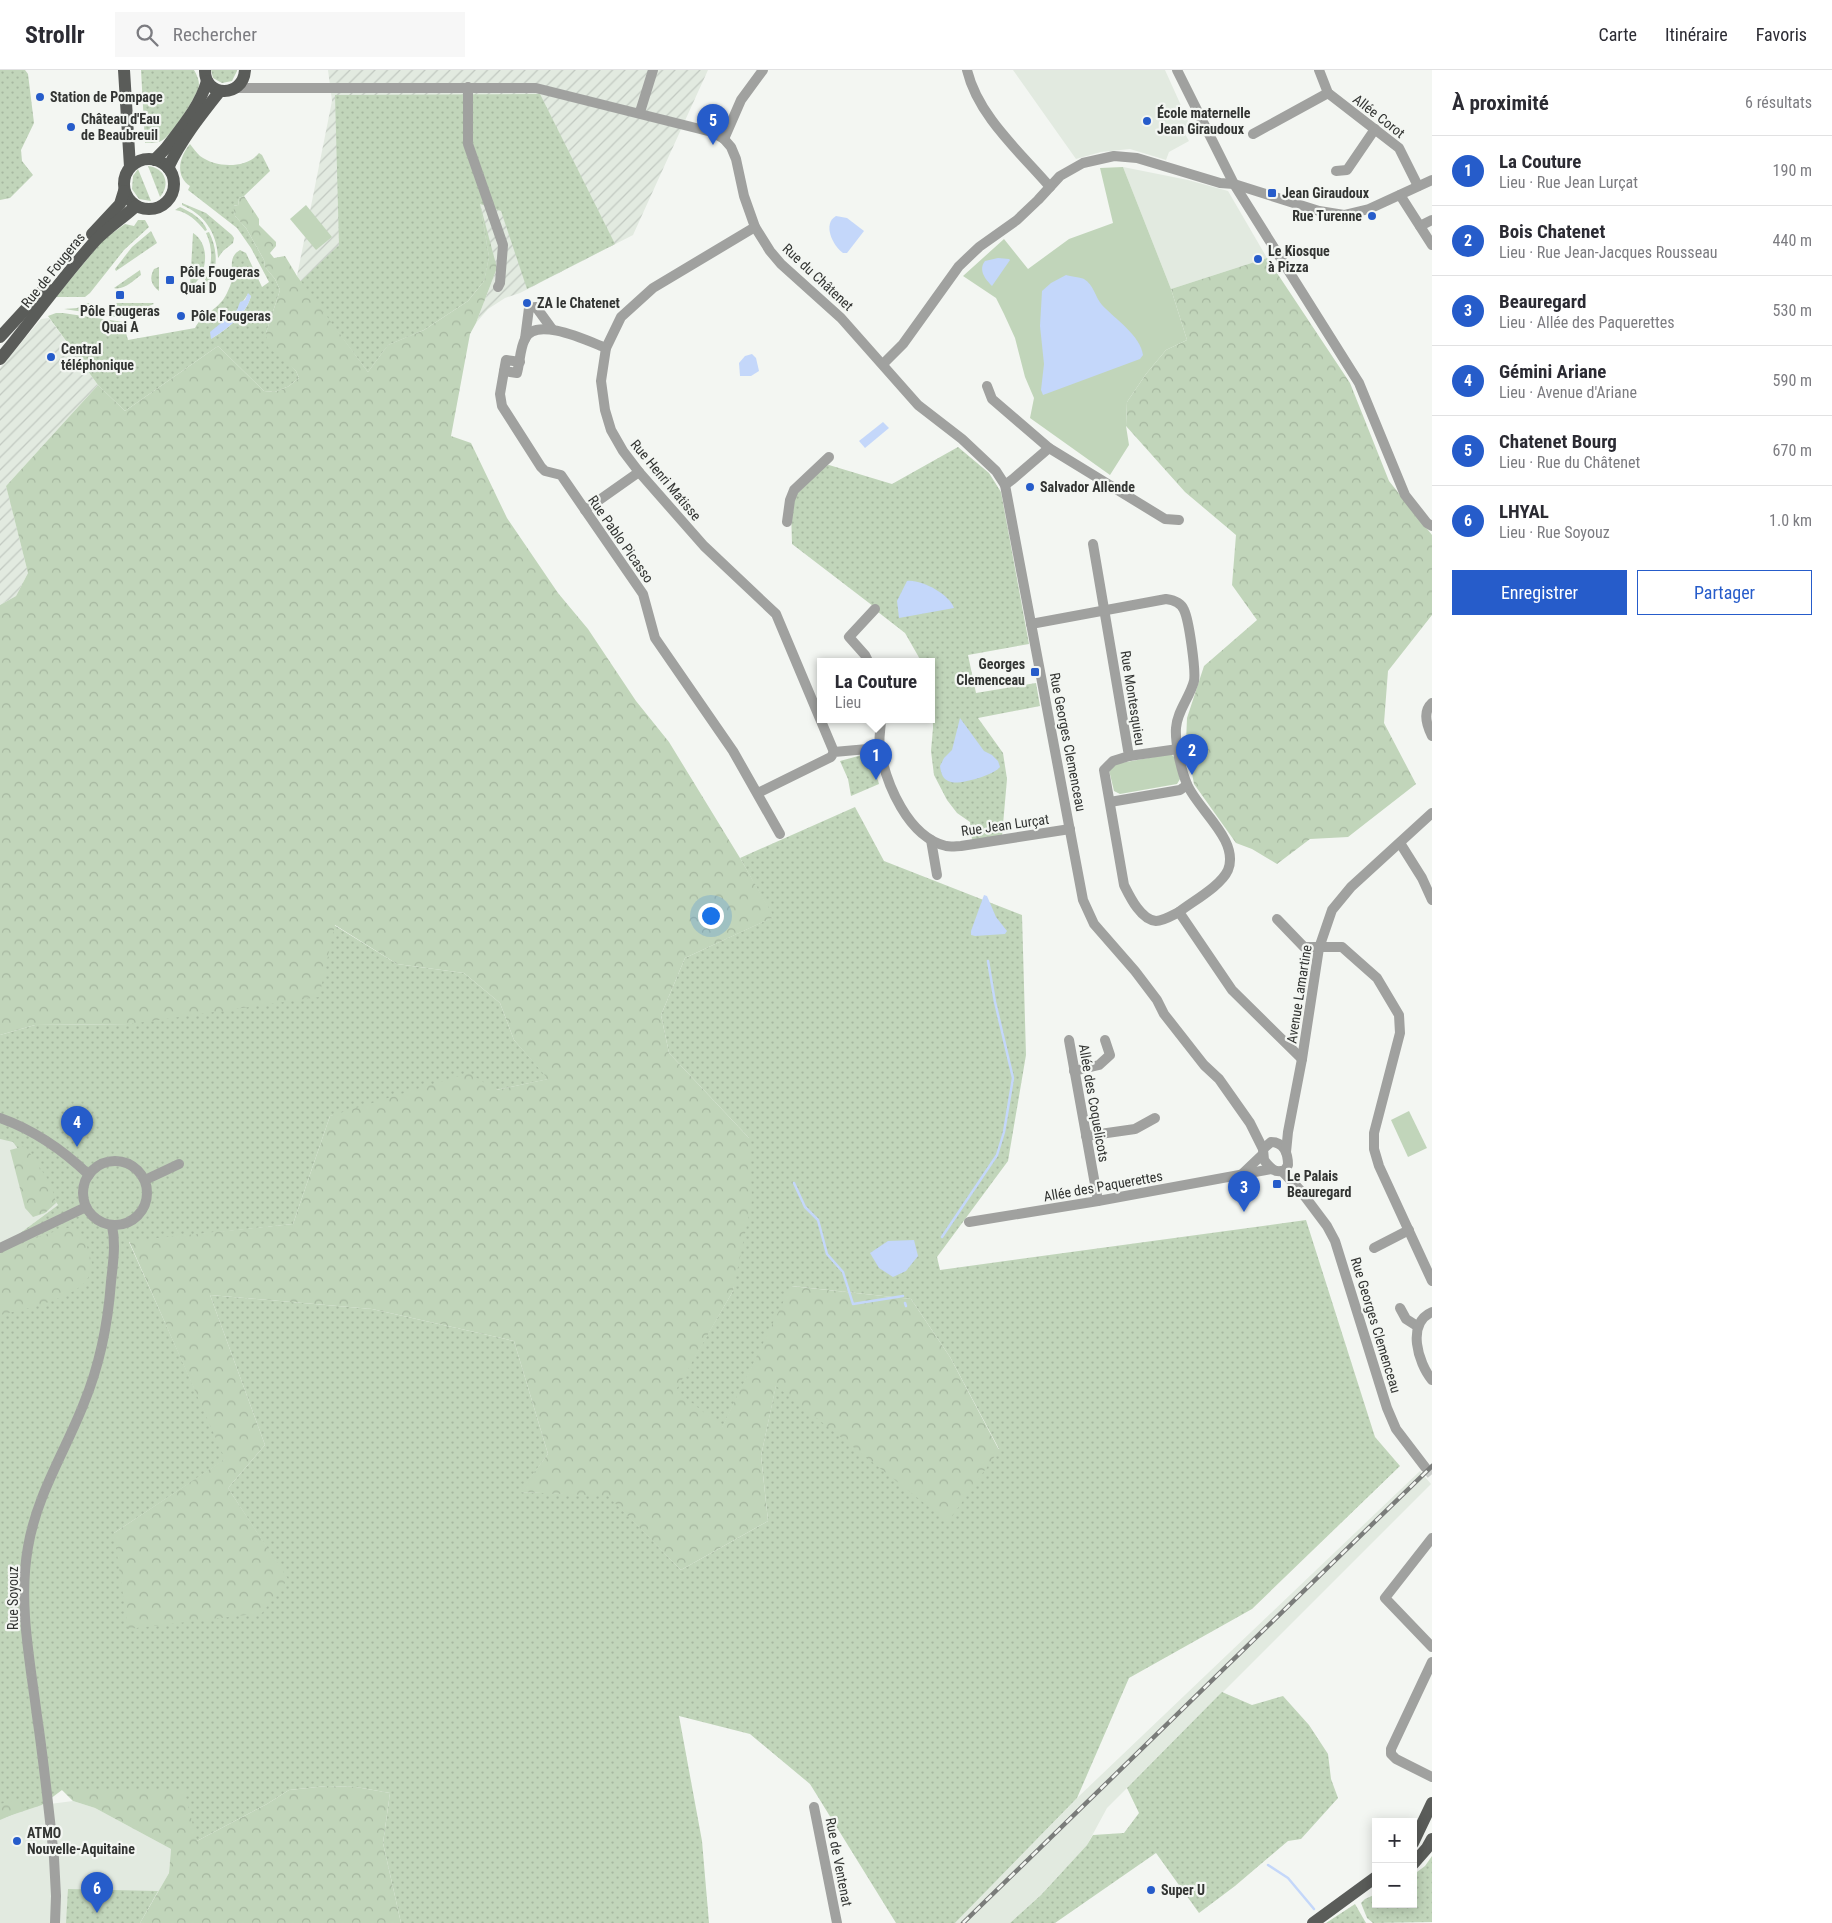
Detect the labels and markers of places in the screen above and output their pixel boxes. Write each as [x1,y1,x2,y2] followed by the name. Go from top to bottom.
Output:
[50,89,163,105] place label: Station de Pompage
[34,91,46,103] marker: Station de Pompage
[697,104,729,145] pin: 5
[1157,104,1251,137] place label: École maternelle Jean Giraudoux
[81,111,160,143] place label: Château d'Eau de Beaubreuil
[1141,115,1153,127] marker: École maternelle Jean Giraudoux
[65,121,77,133] marker: Château d'Eau de Beaubreuil
[1282,185,1370,201] place label: Jean Giraudoux
[1266,187,1278,199] marker: Jean Giraudoux
[1292,208,1362,224] place label: Rue Turenne
[1366,210,1378,222] marker: Rue Turenne
[1268,243,1330,275] place label: Le Kiosque à Pizza
[1252,253,1264,265] marker: Le Kiosque à Pizza
[180,264,260,296] place label: Pôle Fougeras Quai D
[164,274,176,286] marker: Pôle Fougeras Quai D
[114,289,126,301] marker: Pôle Fougeras Quai A
[537,295,620,311] place label: ZA le Chatenet
[521,297,533,309] marker: ZA le Chatenet
[80,303,160,335] place label: Pôle Fougeras Quai A
[191,308,271,324] place label: Pôle Fougeras
[175,310,187,322] marker: Pôle Fougeras
[61,341,134,373] place label: Central téléphonique
[45,351,57,363] marker: Central téléphonique
[1040,479,1135,495] place label: Salvador Allende
[1024,481,1036,493] marker: Salvador Allende
[956,656,1025,688] place label: Georges Clemenceau
[1029,666,1041,678] marker: Georges Clemenceau
[1176,734,1208,775] pin: 2
[860,739,892,780] pin: 1
[61,1106,93,1147] pin: 4
[1287,1168,1351,1200] place label: Le Palais Beauregard
[1228,1171,1260,1212] pin: 3
[1271,1178,1283,1190] marker: Le Palais Beauregard
[27,1825,135,1857] place label: ATMO Nouvelle-Aquitaine
[11,1835,23,1847] marker: ATMO Nouvelle-Aquitaine
[81,1872,113,1913] pin: 6
[1161,1882,1205,1898] place label: Super U
[1145,1884,1157,1896] marker: Super U

